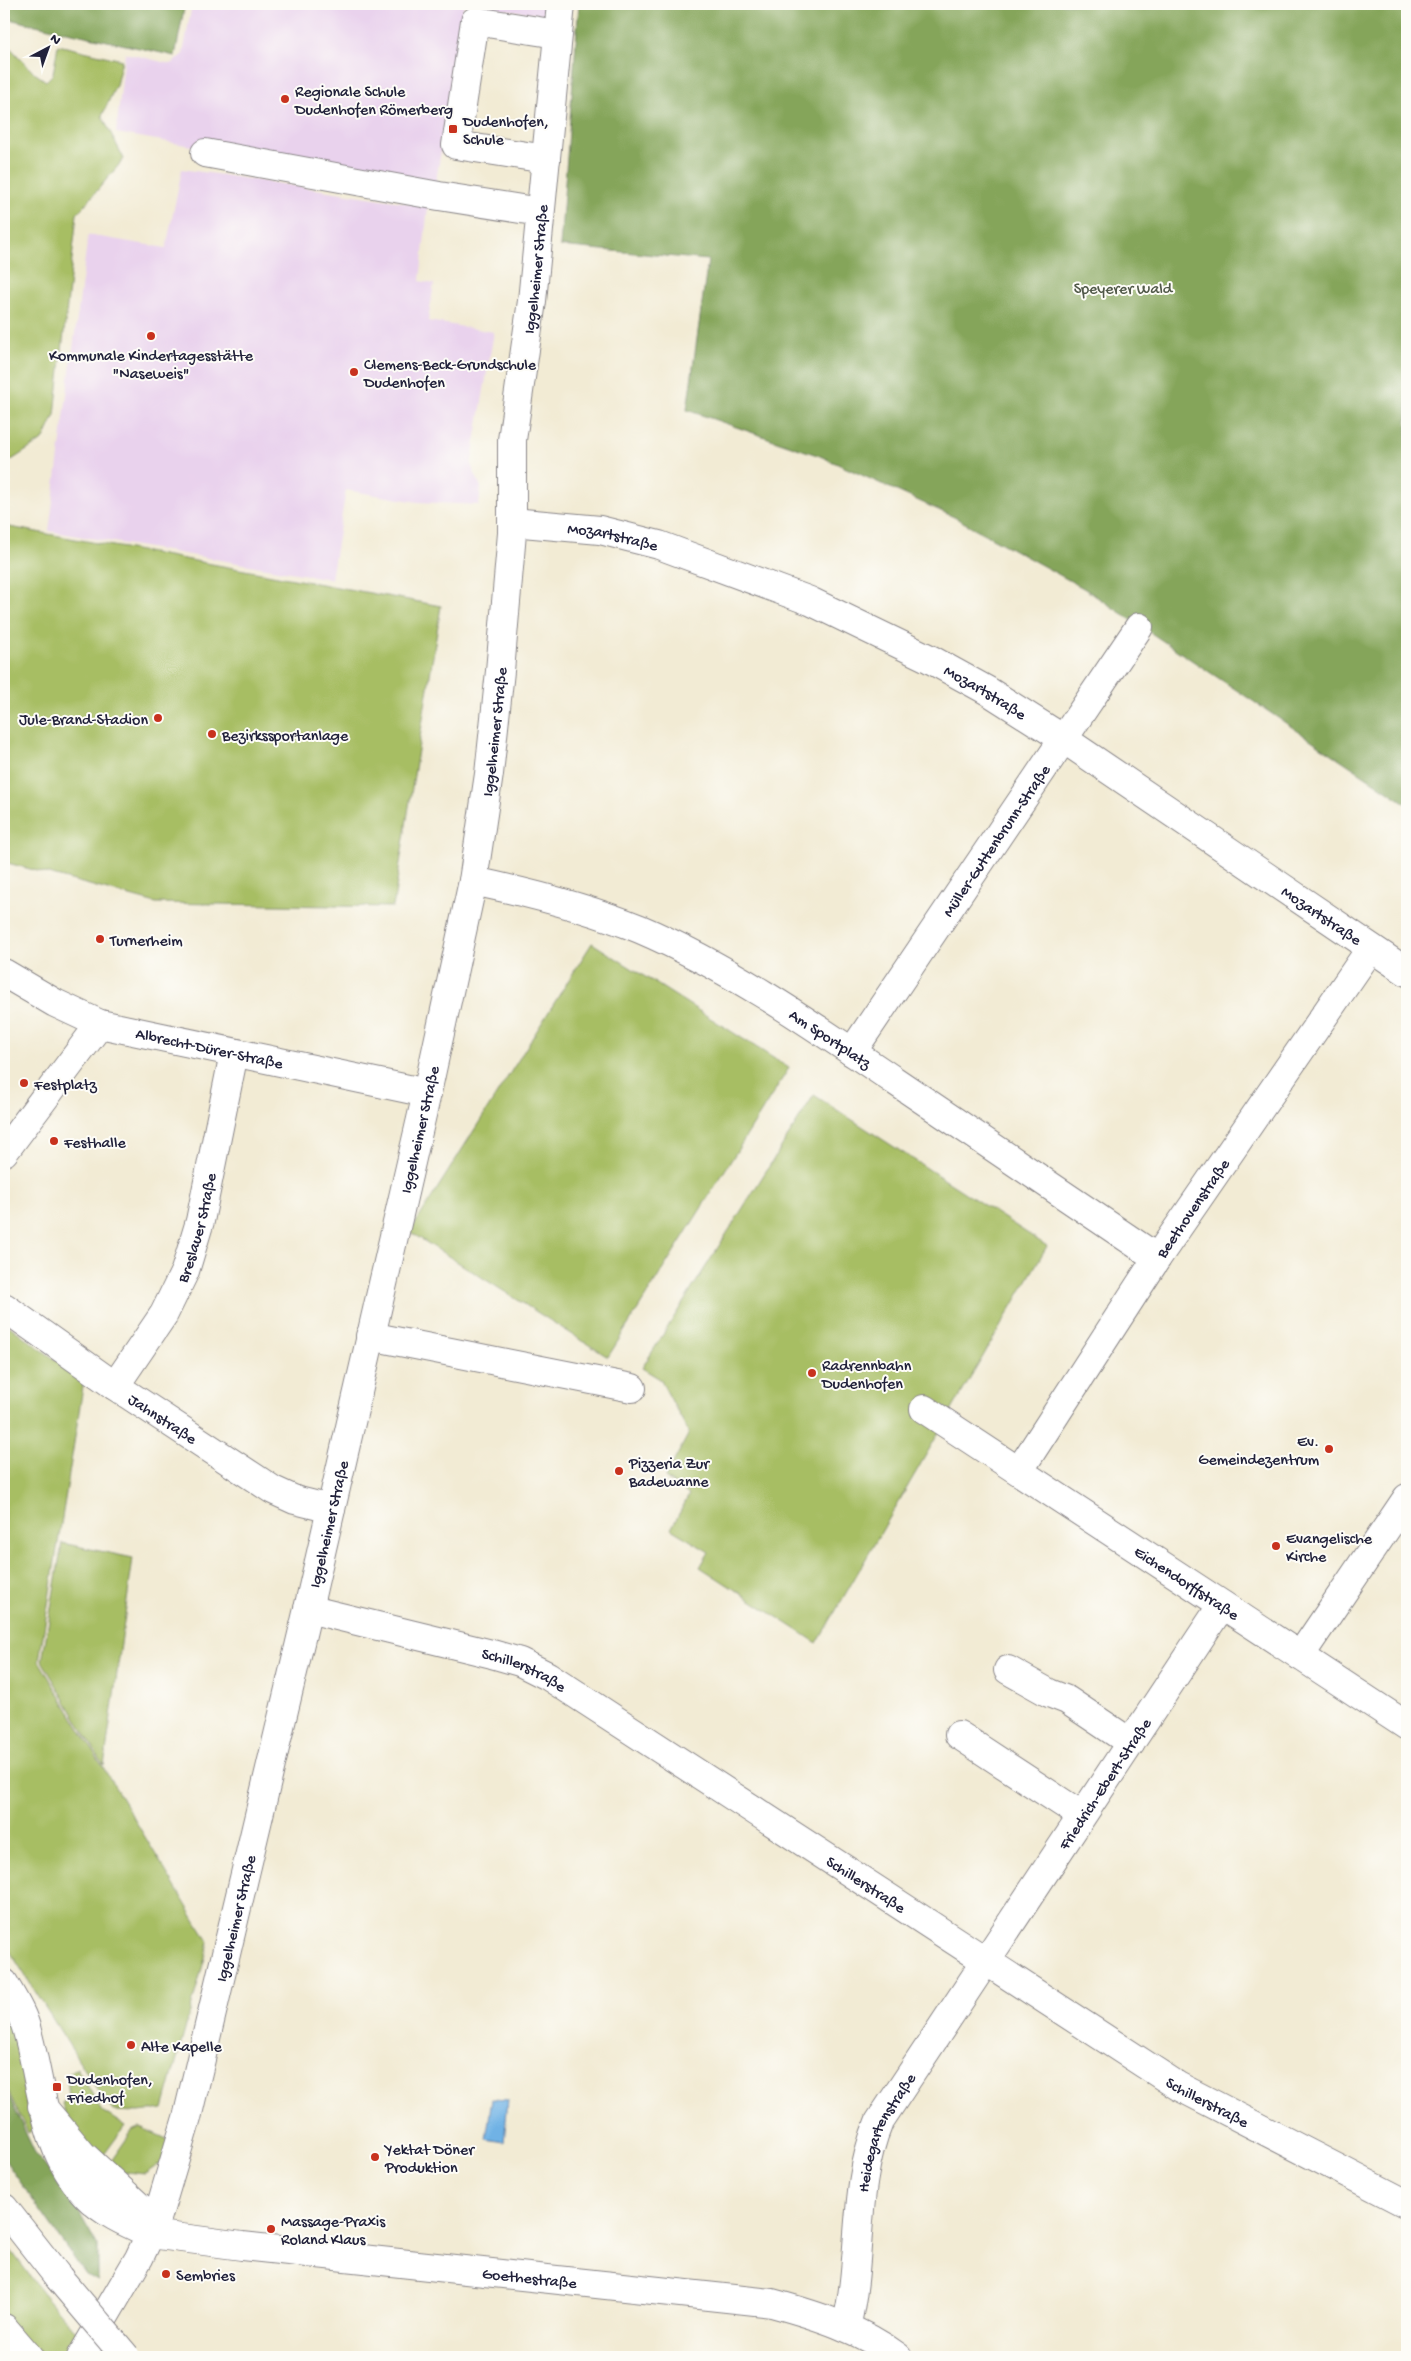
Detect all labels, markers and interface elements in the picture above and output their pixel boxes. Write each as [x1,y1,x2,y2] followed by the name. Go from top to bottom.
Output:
[22,22,72,72] north arrow
[46,31,64,49] text: N
[294,84,453,121] place label: Regionale Schule Dudenhofen Römerberg
[279,93,291,105] marker: Regionale Schule Dudenhofen Römerberg
[462,114,549,151] place label: Dudenhofen, Schule
[447,123,459,135] marker: Dudenhofen, Schule
[521,203,554,335] street label: Iggelheimer Straße
[1074,281,1174,300] park label: Speyerer Wald
[145,330,157,342] marker: Kommunale Kindertagesstätte "Naseweis"
[49,348,254,385] place label: Kommunale Kindertagesstätte "Naseweis"
[363,357,537,394] place label: Clemens-Beck-Grundschule Dudenhofen
[348,366,360,378] marker: Clemens-Beck-Grundschule Dudenhofen
[566,521,660,558] street label: Mozartstraße
[940,663,1029,726] street label: Mozartstraße
[480,666,513,798] street label: Iggelheimer Straße
[19,712,148,731] place label: Jule-Brand-Stadion
[152,712,164,724] marker: Jule-Brand-Stadion
[206,728,218,740] marker: Bezirkssportanlage
[221,728,349,747] place label: Bezirkssportanlage
[940,761,1057,922] street label: Müller-Guttenbrunn-Straße
[1277,884,1365,952] street label: Mozartstraße
[94,933,106,945] marker: Turnerheim
[109,933,183,952] place label: Turnerheim
[785,1007,874,1075] street label: Am Sportplatz
[134,1026,285,1076] street label: Albrecht-Dürer-Straße
[398,1064,446,1195] street label: Iggelheimer Straße
[18,1077,30,1089] marker: Festplatz
[33,1077,98,1096] place label: Festplatz
[48,1135,60,1147] marker: Festhalle
[63,1135,126,1154] place label: Festhalle
[1153,1156,1236,1264] street label: Beethovenstraße
[174,1171,223,1288] street label: Breslauer Straße
[821,1358,912,1395] place label: Radrennbahn Dudenhofen
[806,1367,818,1379] marker: Radrennbahn Dudenhofen
[123,1391,200,1451] street label: Jahnstraße
[1198,1434,1320,1471] place label: Ev. Gemeindezentrum
[1323,1443,1335,1455] marker: Ev. Gemeindezentrum
[628,1456,710,1493] place label: Pizzeria Zur Badewanne
[307,1459,355,1590] street label: Iggelheimer Straße
[613,1465,625,1477] marker: Pizzeria Zur Badewanne
[1286,1531,1373,1568] place label: Evangelische Kirche
[1270,1540,1282,1552] marker: Evangelische Kirche
[1129,1543,1242,1626] street label: Eichendorffstraße
[479,1646,569,1699] street label: Schillerstraße
[1056,1715,1158,1855] street label: Friedrich-Ebert-Straße
[214,1853,262,1984] street label: Iggelheimer Straße
[821,1854,909,1919] street label: Schillerstraße
[125,2039,137,2051] marker: Alte Kapelle
[141,2039,222,2058] place label: Alte Kapelle
[856,2070,922,2194] street label: Heidegartenstraße
[66,2072,153,2109] place label: Dudenhofen, Friedhof
[1161,2074,1252,2134] street label: Schillerstraße
[51,2081,63,2093] marker: Dudenhofen, Friedhof
[383,2142,475,2179] place label: Yektat Döner Produktion
[369,2151,381,2163] marker: Yektat Döner Produktion
[281,2214,386,2251] place label: Massage-Praxis Roland Klaus
[265,2223,277,2235] marker: Massage-Praxis Roland Klaus
[481,2266,578,2295] street label: Goethestraße
[160,2268,172,2280] marker: Sembries
[176,2268,236,2287] place label: Sembries

